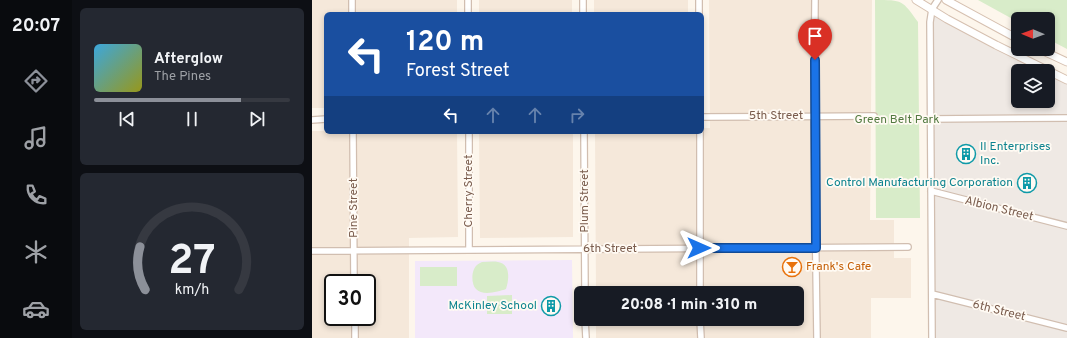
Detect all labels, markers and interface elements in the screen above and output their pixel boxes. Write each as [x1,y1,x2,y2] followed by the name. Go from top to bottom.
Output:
[1011,12,1055,56] north arrow
[1011,12,1055,108] map controls
[12,15,60,38] text: 20:07
[798,19,832,60] pin
[406,25,484,61] text: 120 m
[804,25,826,47] icon: arrive
[340,28,392,80] icon: left
[154,50,223,69] text: Afterglow
[406,60,510,83] text: Forest Street
[1011,64,1055,108] button: layers
[22,67,50,95] icon: directions
[154,69,211,85] text: The Pines
[440,104,462,126] icon: left
[482,104,504,126] icon: ahead
[524,104,546,126] icon: ahead
[566,104,588,126] icon: right
[116,108,138,130] icon: previous
[181,108,203,130] icon: pause
[246,108,268,130] icon: next
[749,108,803,124] street label: 5th Street
[854,112,940,128] park label: Green Belt Park
[22,124,50,152] icon: music
[980,139,1051,169] place label: II Enterprises Inc.
[955,143,977,165] building icon: II Enterprises Inc.
[461,155,477,227] street label: Cherry Street
[577,169,593,233] street label: Plum Street
[1016,172,1038,194] building icon: Control Manufacturing Corporation
[826,175,1013,191] place label: Control Manufacturing Corporation
[346,178,362,238] street label: Pine Street
[22,181,50,209] icon: phone
[963,193,1035,225] street label: Albion Street
[678,227,720,269] position arrow
[168,235,216,288] text: 27
[22,238,50,266] icon: climate
[583,241,637,257] street label: 6th Street
[781,256,803,278] bar icon: Frank's Cafe
[806,259,871,275] place label: Frank's Cafe
[324,274,376,326] speed limit sign: 30
[175,280,209,298] text: km/h
[22,295,50,323] icon: car
[540,295,562,317] building icon: McKinley School
[621,296,757,315] text: 20:08 · 1 min · 310 m
[971,297,1027,325] street label: 6th Street
[448,298,537,314] place label: McKinley School

